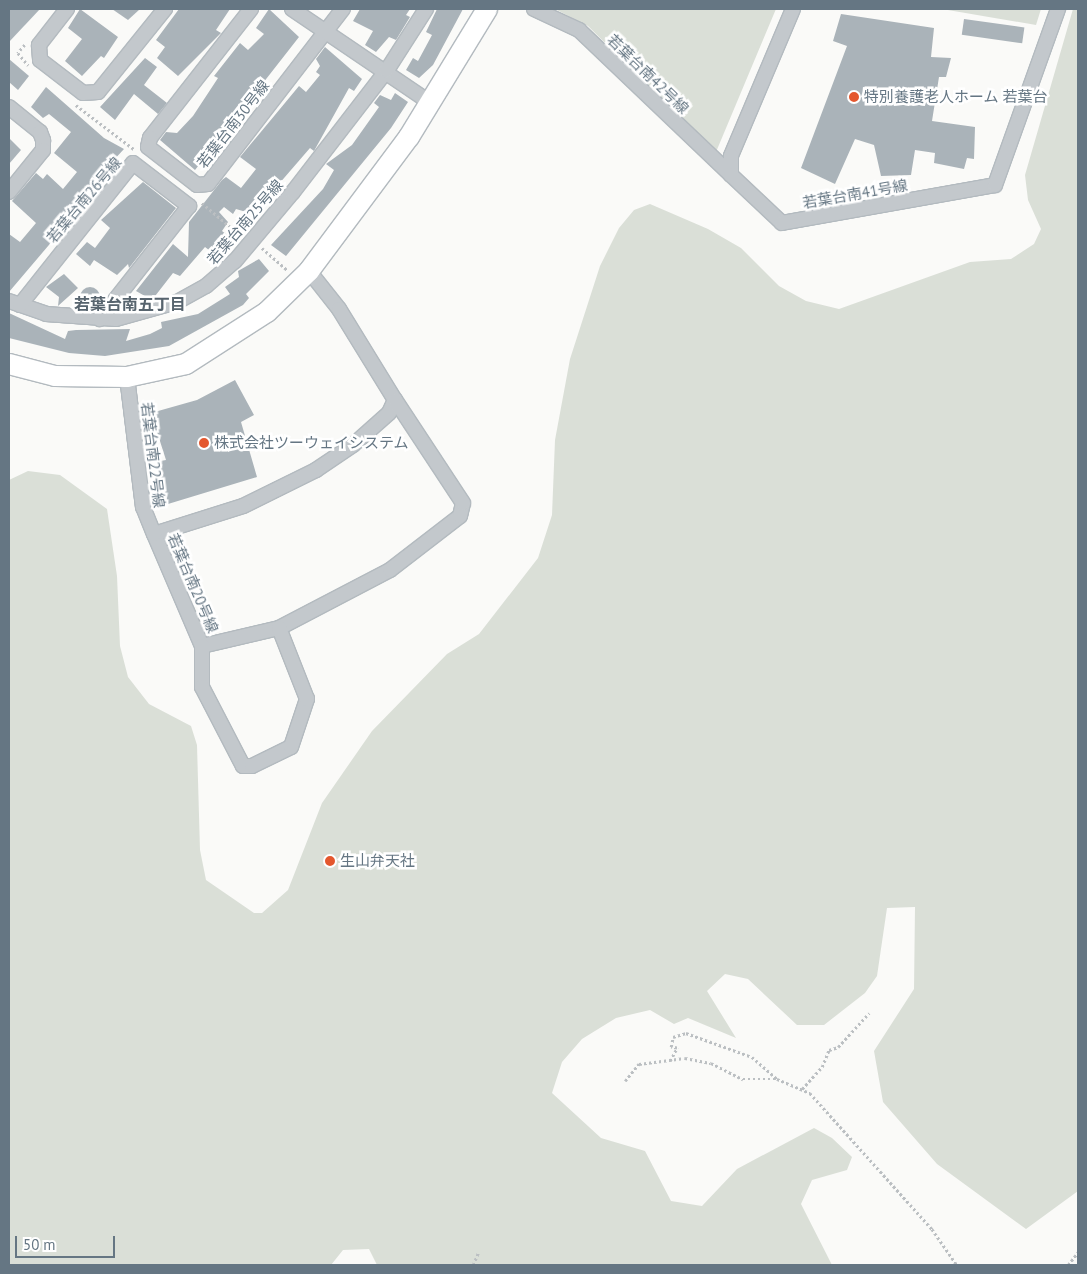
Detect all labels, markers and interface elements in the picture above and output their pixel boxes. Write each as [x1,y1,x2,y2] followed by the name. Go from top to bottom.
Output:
[603,31,693,117] street label: 若葉台南42号線
[193,77,273,171] street label: 若葉台南30号線
[864,88,1048,106] place label: 特別養護老人ホーム 若葉台
[848,91,860,103] marker: 特別養護老人ホーム 若葉台
[43,153,125,247] street label: 若葉台南26号線
[203,176,287,268] street label: 若葉台南25号線
[801,176,909,212] street label: 若葉台南41号線
[74,294,186,314] district label: 若葉台南五丁目
[138,401,168,509] street label: 若葉台南22号線
[214,434,409,452] place label: 株式会社ツーウェイシステム
[198,437,210,449] marker: 株式会社ツーウェイシステム
[164,531,222,635] street label: 若葉台南20号線
[340,852,415,870] place label: 生山弁天社
[324,855,336,867] marker: 生山弁天社
[18,1226,118,1258] scale bar
[23,1235,56,1254] text: 50 m

